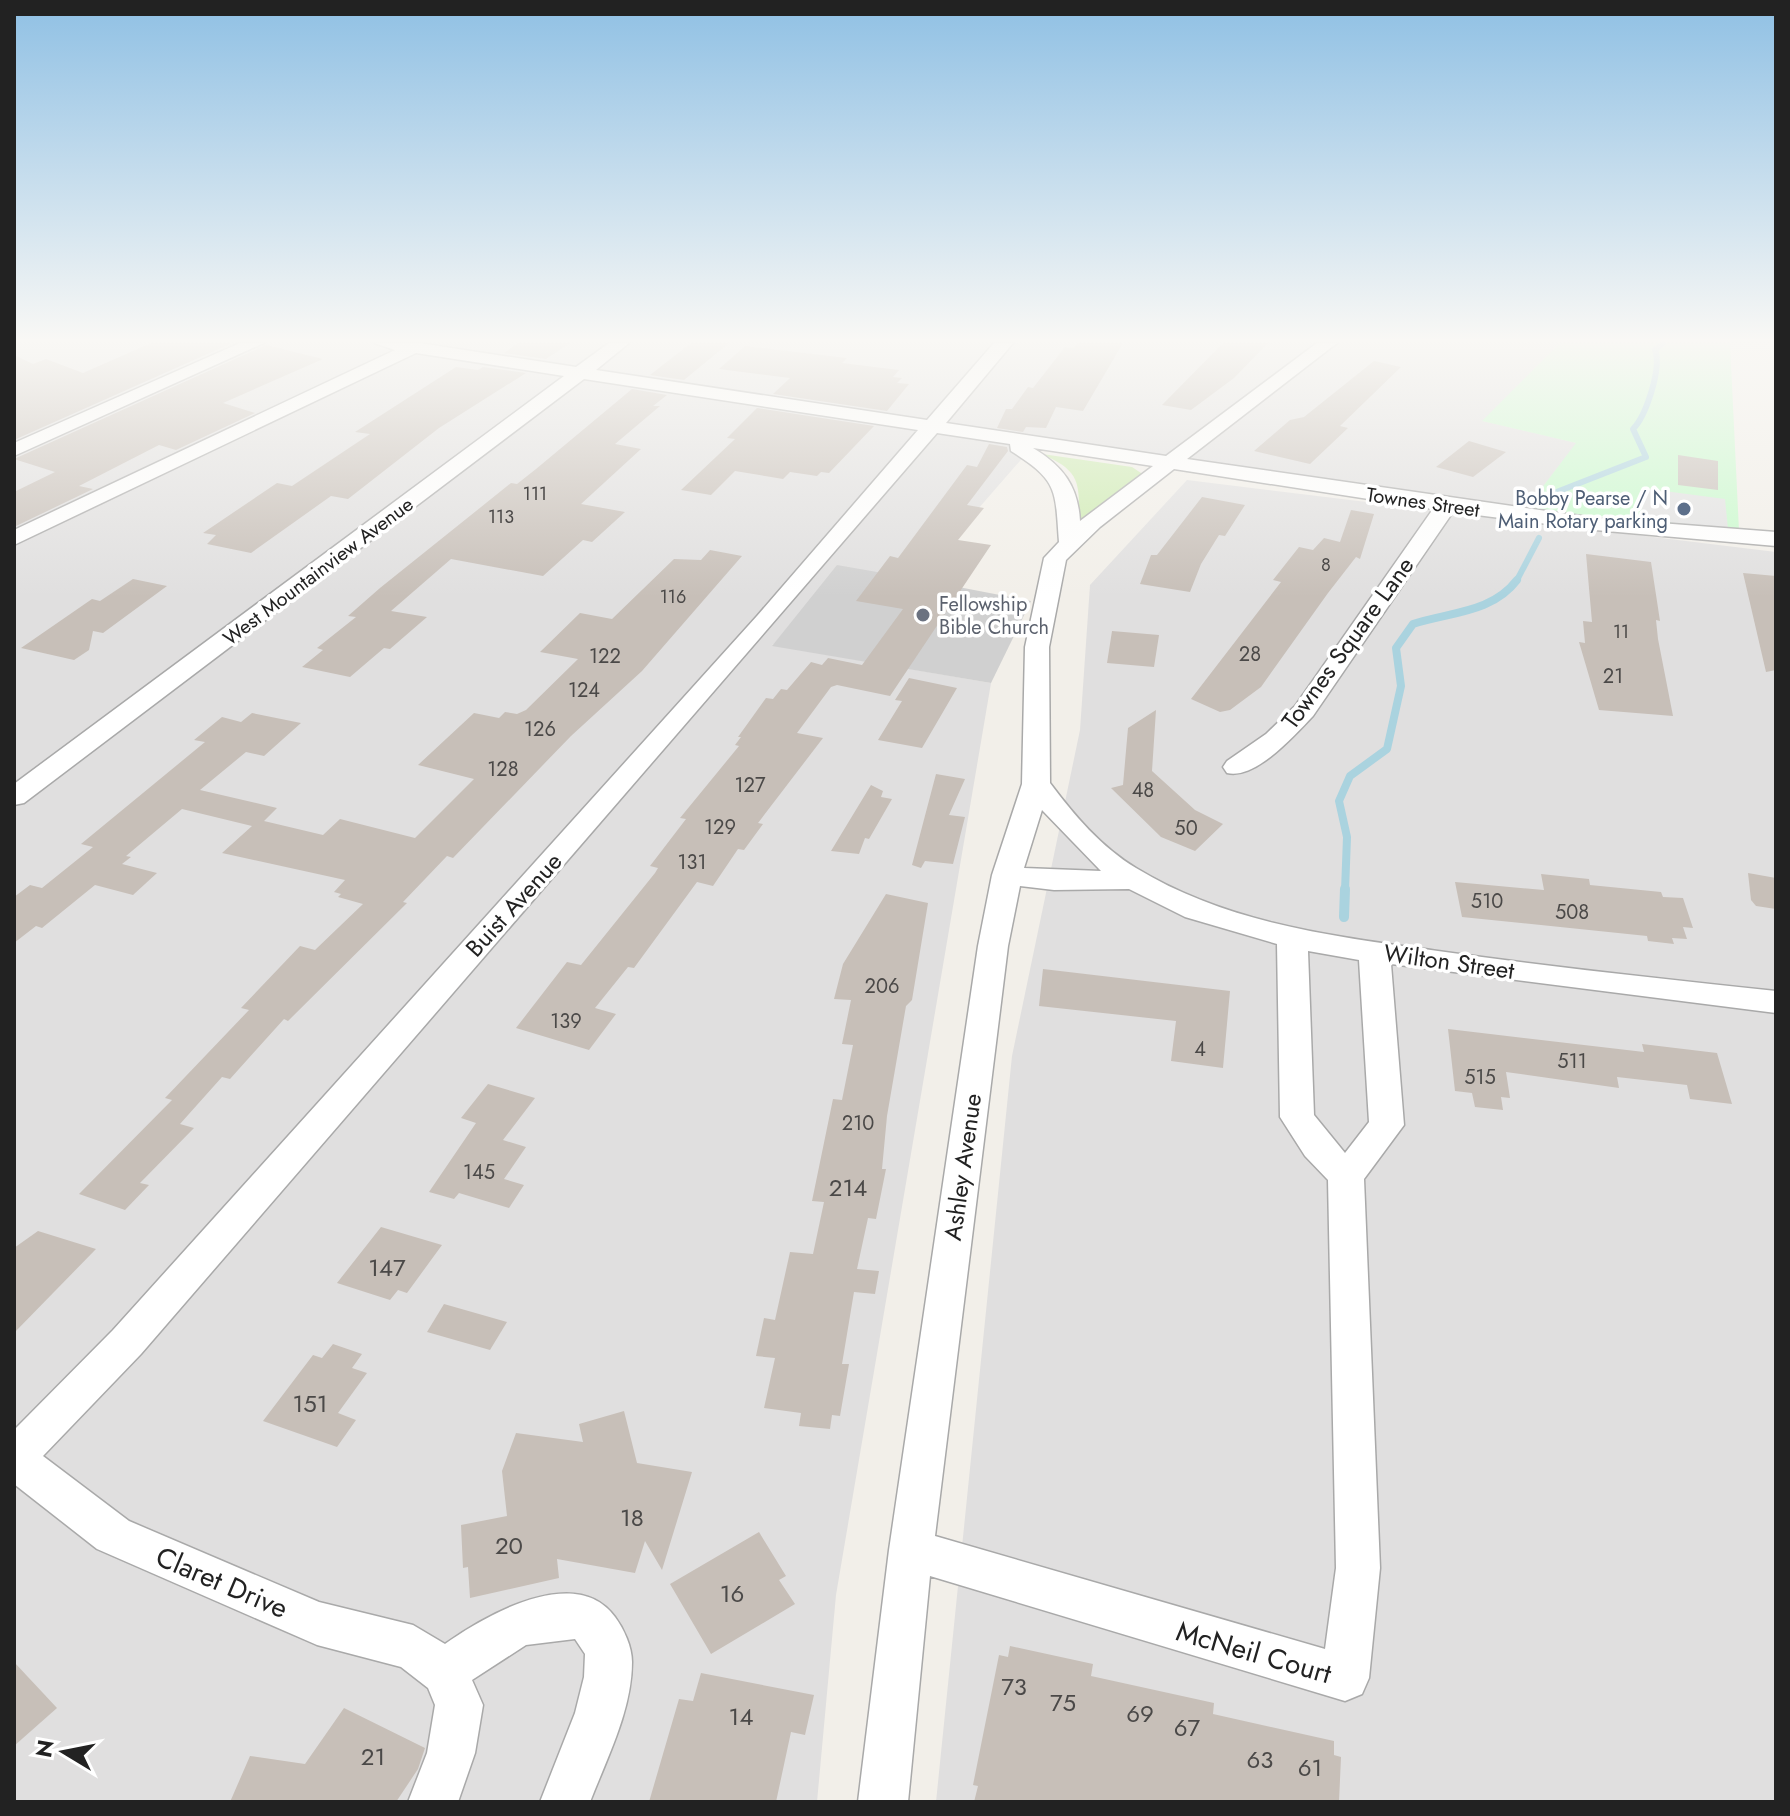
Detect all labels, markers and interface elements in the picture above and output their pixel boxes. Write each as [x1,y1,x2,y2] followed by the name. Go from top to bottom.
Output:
[1364,480,1482,525] street label: Townes Street
[523,481,547,507] house number: 111
[1498,484,1668,536] place label: Bobby Pearse / N Main Rotary parking
[217,490,419,653] street label: West Mountainview Avenue
[1675,500,1693,518] marker: Bobby Pearse / N Main Rotary parking
[488,504,514,530] house number: 113
[1273,549,1422,736] street label: Townes Square Lane
[1321,552,1331,578] house number: 8
[660,584,686,610] house number: 116
[939,590,1049,642] place label: Fellowship Bible Church
[914,606,932,624] marker: Fellowship Bible Church
[1613,619,1629,645] house number: 11
[1239,640,1261,669] house number: 28
[589,642,621,671] house number: 122
[1603,662,1623,691] house number: 21
[568,676,600,705] house number: 124
[524,715,556,744] house number: 126
[487,755,519,784] house number: 128
[735,771,766,800] house number: 127
[1132,776,1154,805] house number: 48
[704,813,736,842] house number: 129
[1174,814,1198,843] house number: 50
[457,845,570,965] street label: Buist Avenue
[678,848,706,877] house number: 131
[1471,887,1503,916] house number: 510
[1555,898,1589,927] house number: 508
[1382,935,1517,988] street label: Wilton Street
[865,972,899,1001] house number: 206
[550,1007,582,1036] house number: 139
[1194,1035,1206,1064] house number: 4
[1557,1047,1587,1076] house number: 511
[1464,1063,1496,1092] house number: 515
[935,1091,990,1243] street label: Ashley Avenue
[842,1109,874,1138] house number: 210
[463,1158,495,1187] house number: 145
[829,1170,867,1205] house number: 214
[368,1250,406,1285] house number: 147
[292,1386,328,1421] house number: 151
[620,1500,644,1535] house number: 18
[495,1528,523,1563] house number: 20
[149,1536,294,1629] street label: Claret Drive
[720,1576,744,1611] house number: 16
[1171,1611,1337,1694] street label: McNeil Court
[1001,1669,1027,1704] house number: 73
[1050,1685,1076,1720] house number: 75
[1126,1696,1154,1731] house number: 69
[729,1699,753,1734] house number: 14
[1174,1710,1201,1745] house number: 67
[24,1712,104,1792] north arrow
[27,1737,62,1760] text: N
[361,1739,385,1774] house number: 21
[1247,1742,1273,1777] house number: 63
[1298,1750,1322,1785] house number: 61

